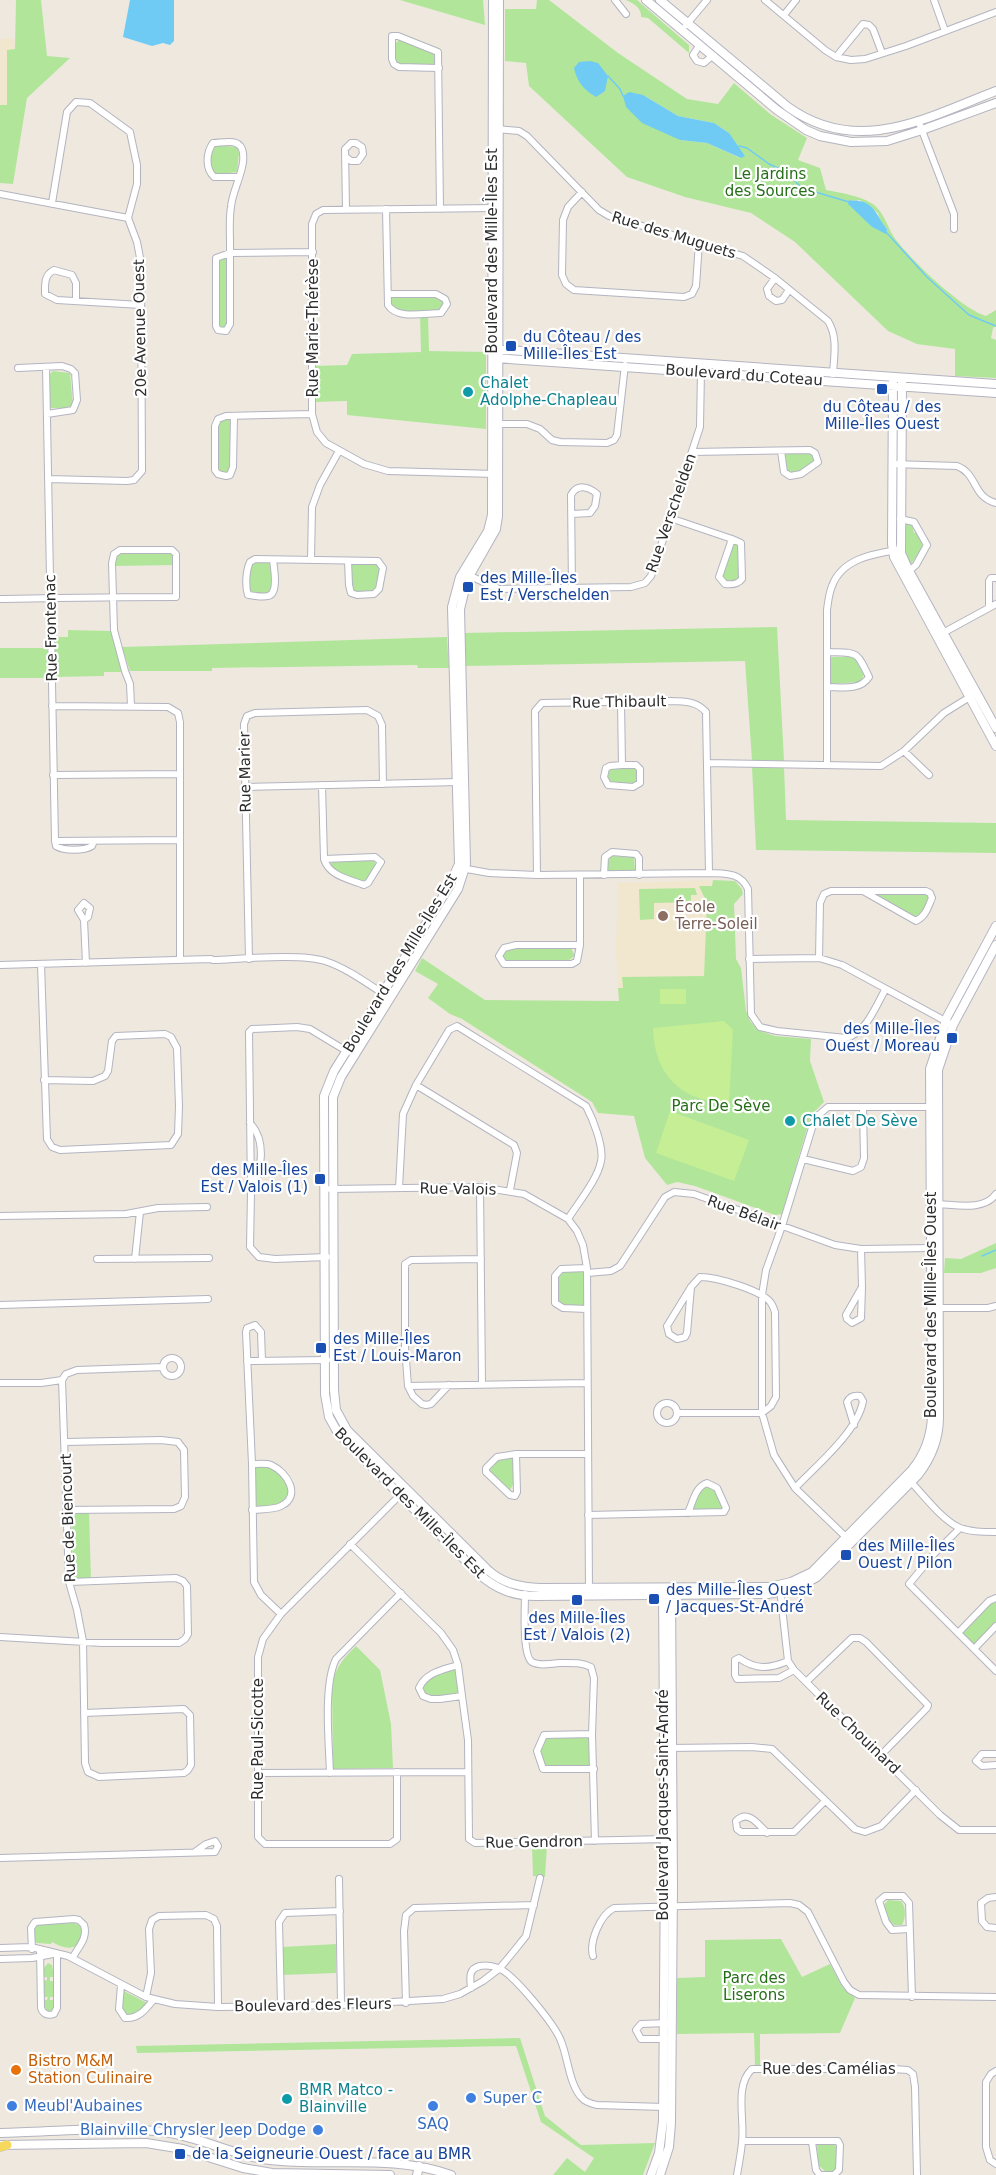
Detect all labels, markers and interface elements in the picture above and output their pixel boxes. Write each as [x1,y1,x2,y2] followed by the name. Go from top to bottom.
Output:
[482,148,501,354] street label: Boulevard des Mille-Îles Est
[725,165,816,200] park label: Le Jardins des Sources
[610,208,738,263] street label: Rue des Muguets
[130,259,150,397] street label: 20e Avenue Ouest
[304,259,322,398] street label: Rue Marie-Thérèse
[523,328,642,363] place label: du Côteau / des Mille-Îles Est
[504,339,518,353] marker: du Côteau / des Mille-Îles Est
[665,361,823,389] street label: Boulevard du Coteau
[480,374,617,409] place label: Chalet Adolphe-Chapleau
[875,382,889,396] marker: du Côteau / des Mille-Îles Ouest
[461,385,475,399] marker: Chalet Adolphe-Chapleau
[823,398,941,433] place label: du Côteau / des Mille-Îles Ouest
[642,451,700,575] street label: Rue Verschelden
[480,568,609,604] place label: des Mille-Îles Est / Verschelden
[41,574,61,682] street label: Rue Frontenac
[461,580,475,594] marker: des Mille-Îles Est / Verschelden
[572,692,666,712] street label: Rue Thibault
[235,730,255,813] street label: Rue Marier
[338,870,461,1056] street label: Boulevard des Mille-Îles Est
[674,897,758,933] place label: École Terre-Soleil
[656,909,670,923] marker: École Terre-Soleil
[825,1019,940,1055] place label: des Mille-Îles Ouest / Moreau
[945,1031,959,1045] marker: des Mille-Îles Ouest / Moreau
[672,1097,770,1115] park label: Parc De Sève
[802,1112,918,1130] place label: Chalet De Sève
[783,1114,797,1128] marker: Chalet De Sève
[201,1160,308,1196] place label: des Mille-Îles Est / Valois (1)
[313,1172,327,1186] marker: des Mille-Îles Est / Valois (1)
[419,1179,497,1199] street label: Rue Valois
[705,1191,784,1235] street label: Rue Bélair
[921,1192,940,1418] street label: Boulevard des Mille-Îles Ouest
[333,1329,462,1365] place label: des Mille-Îles Est / Louis-Maron
[314,1341,328,1355] marker: des Mille-Îles Est / Louis-Maron
[331,1423,490,1582] street label: Boulevard des Mille-Îles Est
[57,1453,79,1583] street label: Rue de Biencourt
[858,1536,955,1572] place label: des Mille-Îles Ouest / Pilon
[839,1548,853,1562] marker: des Mille-Îles Ouest / Pilon
[666,1580,812,1616] place label: des Mille-Îles Ouest / Jacques-St-André
[647,1592,661,1606] marker: des Mille-Îles Ouest / Jacques-St-André
[570,1593,584,1607] marker: des Mille-Îles Est / Valois (2)
[523,1608,631,1644] place label: des Mille-Îles Est / Valois (2)
[249,1678,267,1800] street label: Rue Paul-Sicotte
[812,1688,904,1778] street label: Rue Chouinard
[654,1689,672,1921] street label: Boulevard Jacques-Saint-André
[485,1832,583,1852] street label: Rue Gendron
[723,1969,786,2004] park label: Parc des Liserons
[234,1995,392,2015] street label: Boulevard des Fleurs
[28,2052,152,2087] place label: Bistro M&M Station Culinaire
[762,2060,896,2078] street label: Rue des Camélias
[9,2063,23,2077] marker: Bistro M&M Station Culinaire
[299,2081,393,2116] place label: BMR Matco - Blainville
[483,2089,542,2107] place label: Super C
[464,2091,478,2105] marker: Super C
[280,2092,294,2106] marker: BMR Matco - Blainville
[24,2097,143,2115] place label: Meubl'Aubaines
[5,2099,19,2113] marker: Meubl'Aubaines
[426,2099,440,2113] marker: SAQ
[417,2115,449,2133] place label: SAQ
[80,2121,306,2139] place label: Blainville Chrysler Jeep Dodge
[311,2123,325,2137] marker: Blainville Chrysler Jeep Dodge
[192,2145,471,2163] place label: de la Seigneurie Ouest / face au BMR
[173,2147,187,2161] marker: de la Seigneurie Ouest / face au BMR

